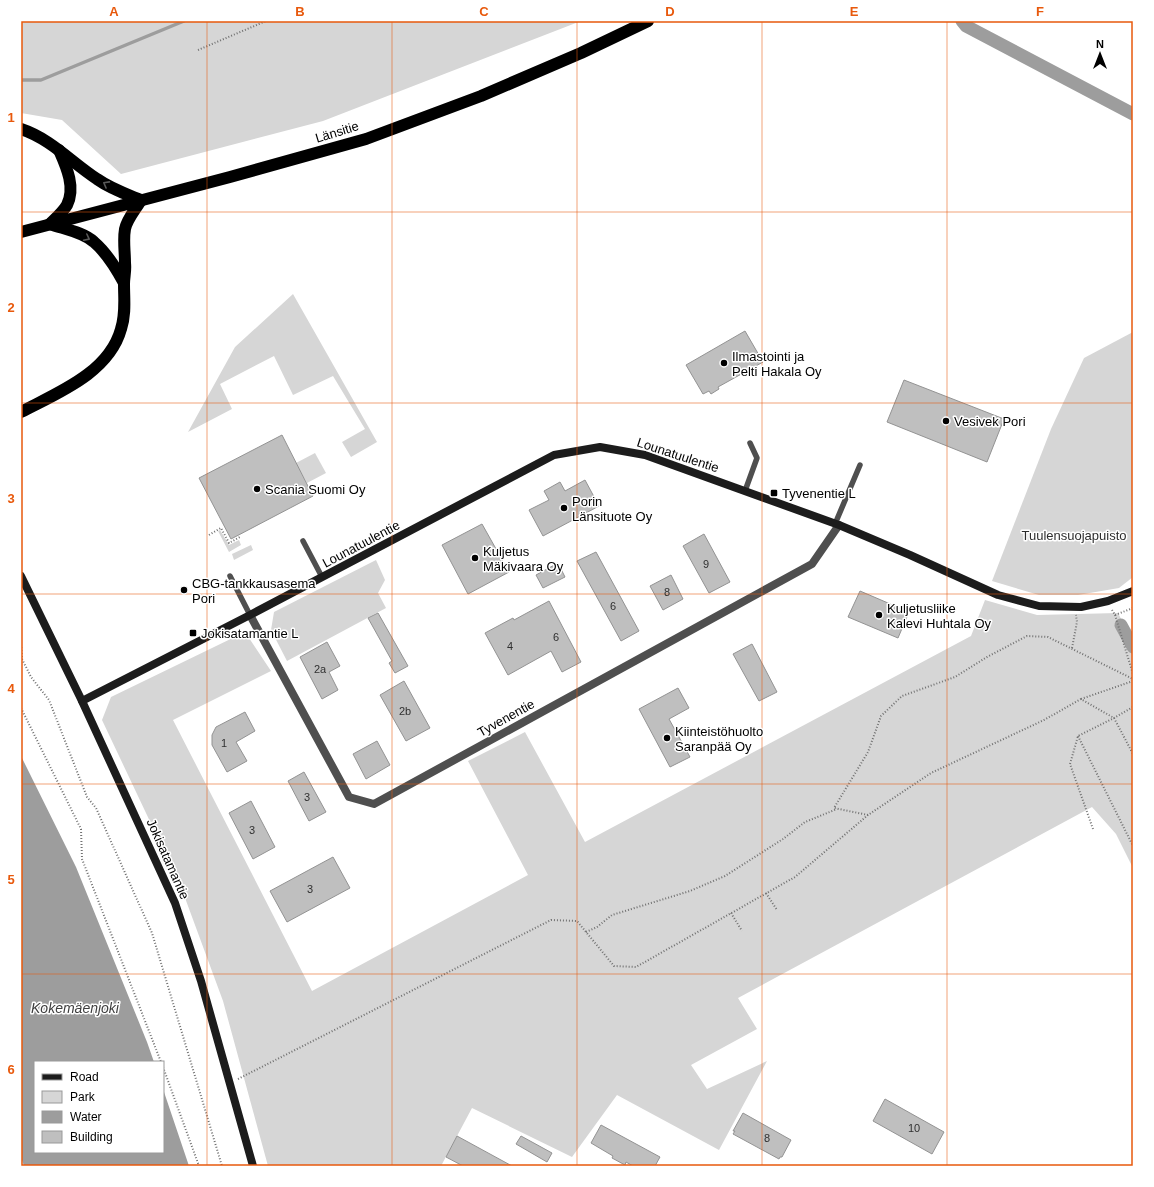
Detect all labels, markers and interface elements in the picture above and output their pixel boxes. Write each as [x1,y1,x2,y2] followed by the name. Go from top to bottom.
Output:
[109,4,119,19] text: A
[295,4,305,19] text: B
[479,4,489,19] text: C
[665,4,675,19] text: D
[850,4,859,19] text: E
[1036,4,1044,19] text: F
[1080,34,1120,74] north arrow
[1096,38,1104,50] text: N
[7,110,15,125] text: 1
[313,118,361,146] street label: Länsitie
[103,182,110,189] one-way arrow
[83,233,90,241] one-way arrow
[7,300,15,315] text: 2
[732,349,822,379] place label: Ilmastointi ja Pelti Hakala Oy
[719,358,729,368] marker: Ilmastointi ja Pelti Hakala Oy
[954,414,1026,429] place label: Vesivek Pori
[941,416,951,426] marker: Vesivek Pori
[635,435,721,475] street label: Lounatuulentie
[265,482,366,497] place label: Scania Suomi Oy
[252,484,262,494] marker: Scania Suomi Oy
[782,486,856,501] place label: Tyvenentie L
[769,488,779,498] marker: Tyvenentie L
[7,491,15,506] text: 3
[572,494,653,524] place label: Porin Länsituote Oy
[559,503,569,513] marker: Porin Länsituote Oy
[320,517,402,571] street label: Lounatuulentie
[1021,528,1127,543] park label: Tuulensuojapuisto
[483,544,564,574] place label: Kuljetus Mäkivaara Oy
[470,553,480,563] marker: Kuljetus Mäkivaara Oy
[703,558,709,570] house number: 9
[192,576,316,606] place label: CBG-tankkausasema Pori
[179,585,189,595] marker: CBG-tankkausasema Pori
[664,586,670,598] house number: 8
[610,600,616,612] house number: 6
[887,601,992,631] place label: Kuljetusliike Kalevi Huhtala Oy
[874,610,884,620] marker: Kuljetusliike Kalevi Huhtala Oy
[201,626,299,641] place label: Jokisatamantie L
[188,628,198,638] marker: Jokisatamantie L
[553,631,559,643] house number: 6
[507,640,513,652] house number: 4
[314,663,327,675] house number: 2a
[7,681,15,696] text: 4
[475,696,537,740] street label: Tyvenentie
[399,705,411,717] house number: 2b
[675,724,763,754] place label: Kiinteistöhuolto Saranpää Oy
[662,733,672,743] marker: Kiinteistöhuolto Saranpää Oy
[221,737,227,749] house number: 1
[304,791,310,803] house number: 3
[144,816,192,902] street label: Jokisatamantie
[249,824,255,836] house number: 3
[7,872,15,887] text: 5
[307,883,313,895] house number: 3
[31,1000,120,1016] water label: Kokemäenjoki
[34,1061,164,1153] legend
[7,1062,15,1077] text: 6
[70,1070,99,1084] text: Road
[70,1090,96,1104] text: Park
[70,1110,102,1124] text: Water
[908,1122,920,1134] house number: 10
[70,1130,113,1144] text: Building
[764,1132,770,1144] house number: 8

